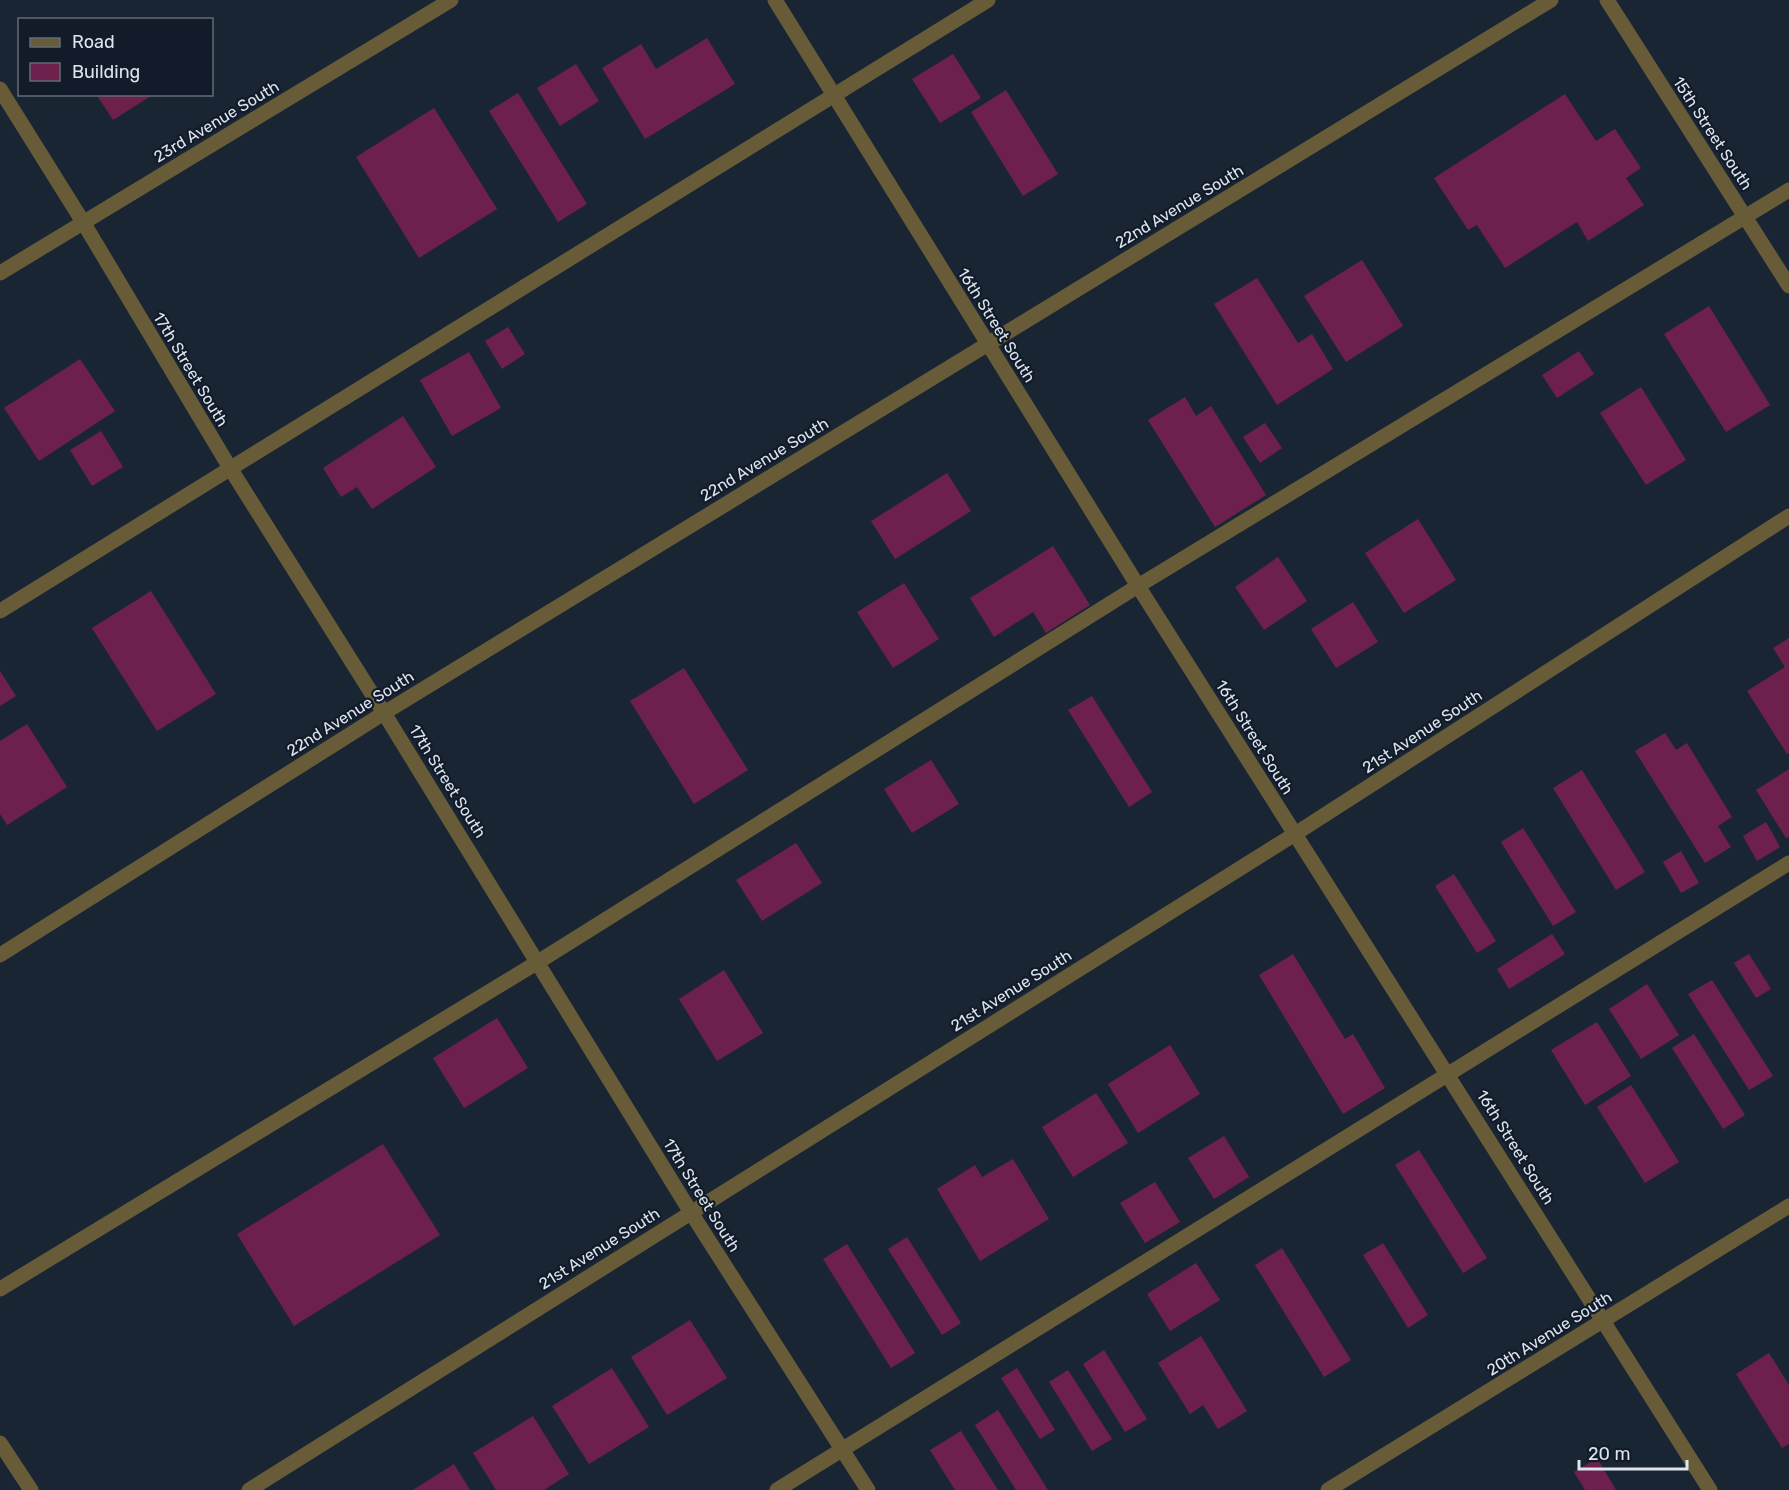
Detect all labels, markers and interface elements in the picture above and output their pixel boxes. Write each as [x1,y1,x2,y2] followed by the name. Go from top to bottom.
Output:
[18,18,213,96] legend
[72,31,115,53] text: Road
[72,61,140,83] text: Building
[1669,73,1756,193] street label: 15th Street South
[150,77,282,166] street label: 23rd Avenue South
[1112,161,1247,252] street label: 22nd Avenue South
[954,265,1039,386] street label: 16th Street South
[149,309,232,430] street label: 17th Street South
[697,414,832,505] street label: 22nd Avenue South
[283,667,417,760] street label: 22nd Avenue South
[1212,677,1297,798] street label: 16th Street South
[1359,686,1486,777] street label: 21st Avenue South
[405,721,490,841] street label: 17th Street South
[947,946,1075,1035] street label: 21st Avenue South
[1473,1087,1558,1208] street label: 16th Street South
[659,1135,744,1255] street label: 17th Street South
[535,1204,663,1293] street label: 21st Avenue South
[1483,1287,1615,1380] street label: 20th Avenue South
[1579,1433,1687,1471] scale bar
[1588,1443,1630,1465] text: 20 m

